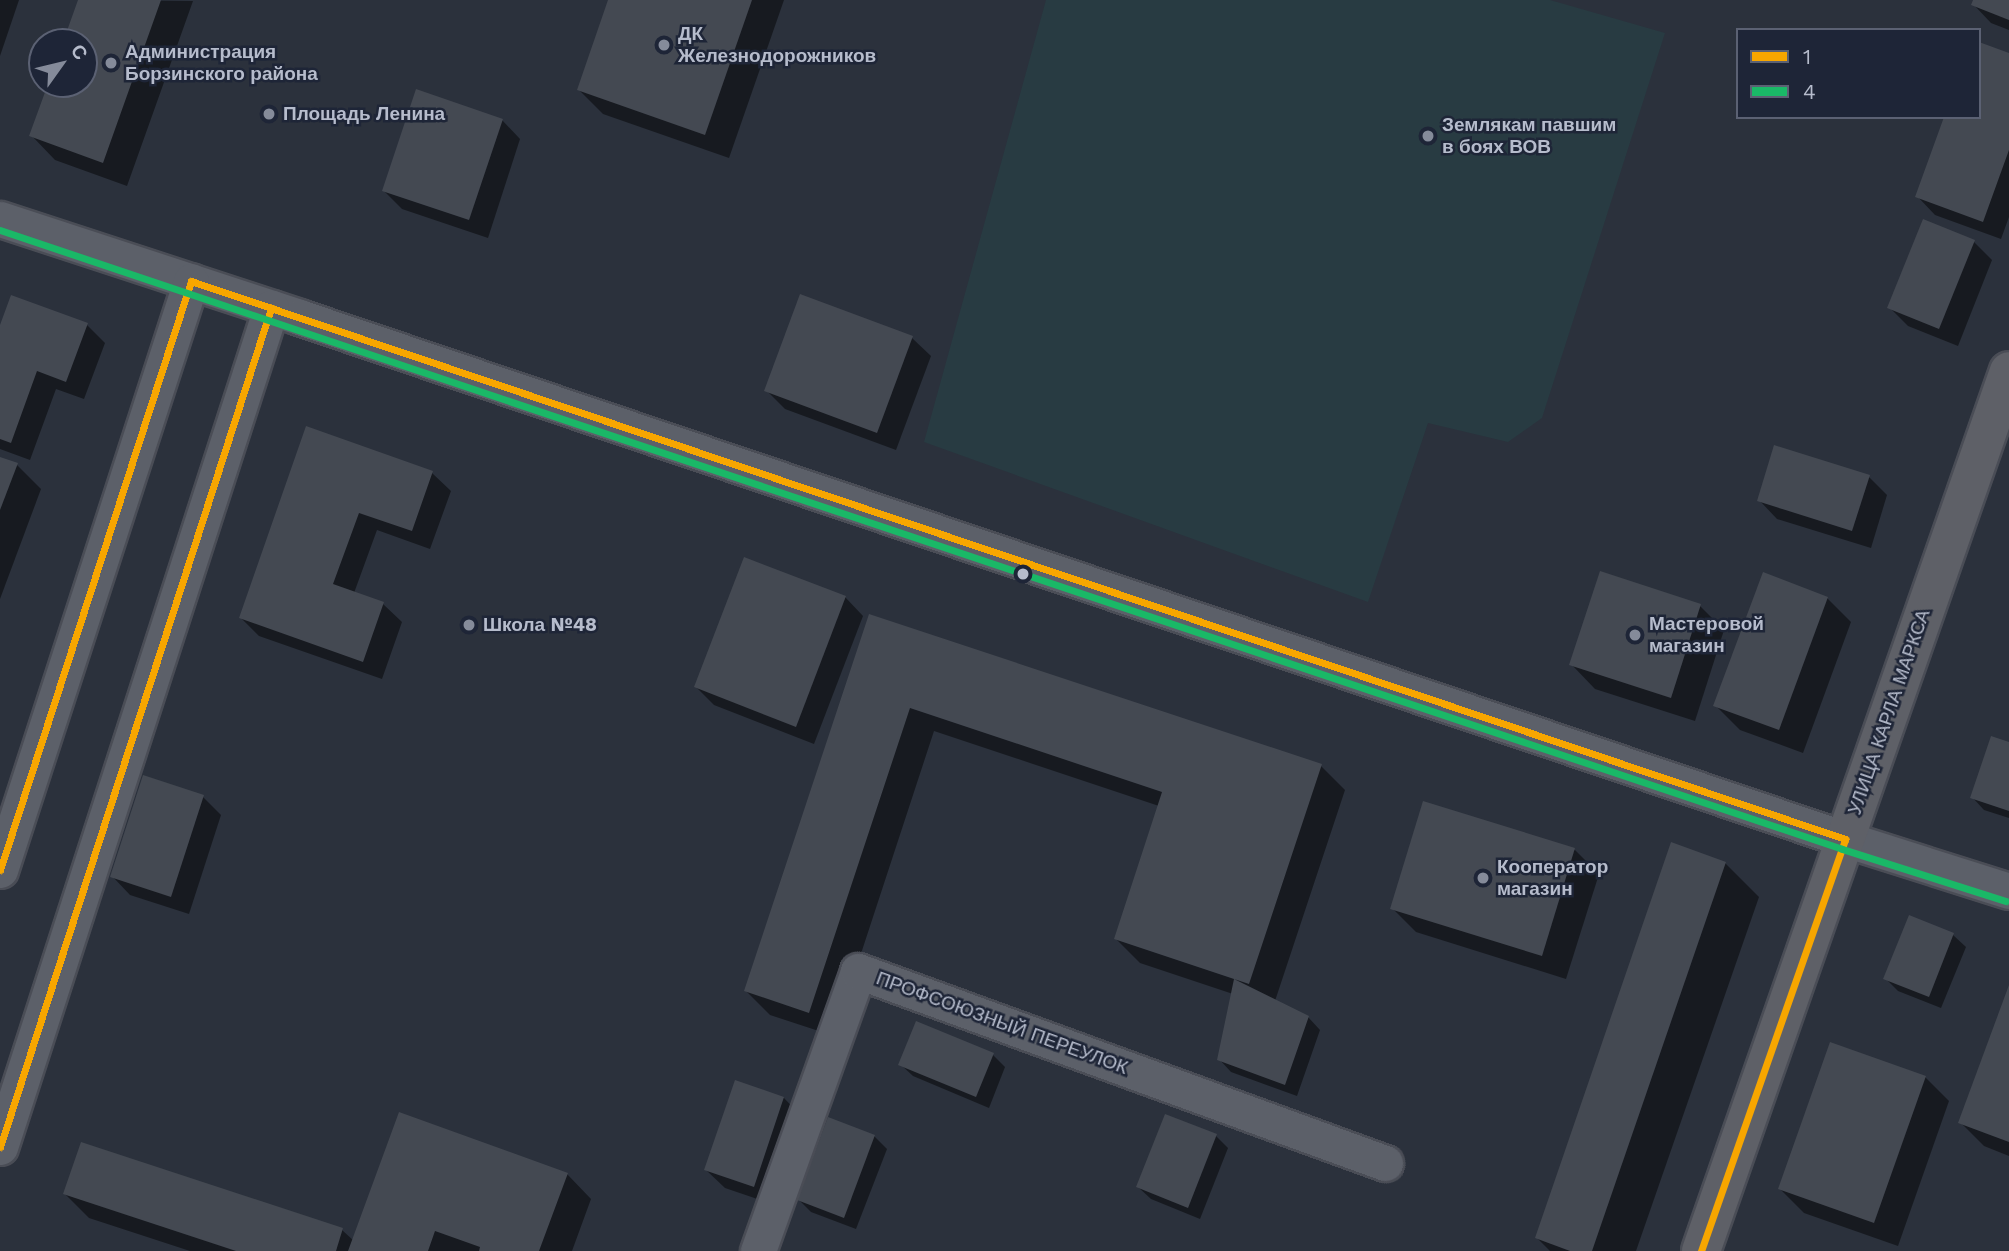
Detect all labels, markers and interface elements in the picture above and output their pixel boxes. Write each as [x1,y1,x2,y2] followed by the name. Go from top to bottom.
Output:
[678,23,876,67] place label: ДК Железнодорожников
[28,28,98,98] north arrow
[1736,28,1981,119] legend
[656,37,672,53] marker: ДК Железнодорожников
[66,40,93,64] text: С
[125,41,318,85] place label: Администрация Борзинского района
[1803,44,1811,69] text: 1
[103,55,119,71] marker: Администрация Борзинского района
[1803,79,1816,104] text: 4
[283,103,445,125] place label: Площадь Ленина
[261,106,277,122] marker: Площадь Ленина
[1442,114,1616,158] place label: Землякам павшим в боях ВОВ
[1420,128,1436,144] marker: Землякам павшим в боях ВОВ
[1016,567,1030,581] unlabelled marker
[1843,606,1935,818] street label: УЛИЦА КАРЛА МАРКСА
[1649,613,1764,657] place label: Мастеровой магазин
[483,614,597,636] place label: Школа №48
[461,617,477,633] marker: Школа №48
[1627,627,1643,643] marker: Мастеровой магазин
[1497,856,1608,900] place label: Кооператор магазин
[1475,870,1491,886] marker: Кооператор магазин
[873,967,1131,1079] street label: ПРОФСОЮЗНЫЙ ПЕРЕУЛОК

